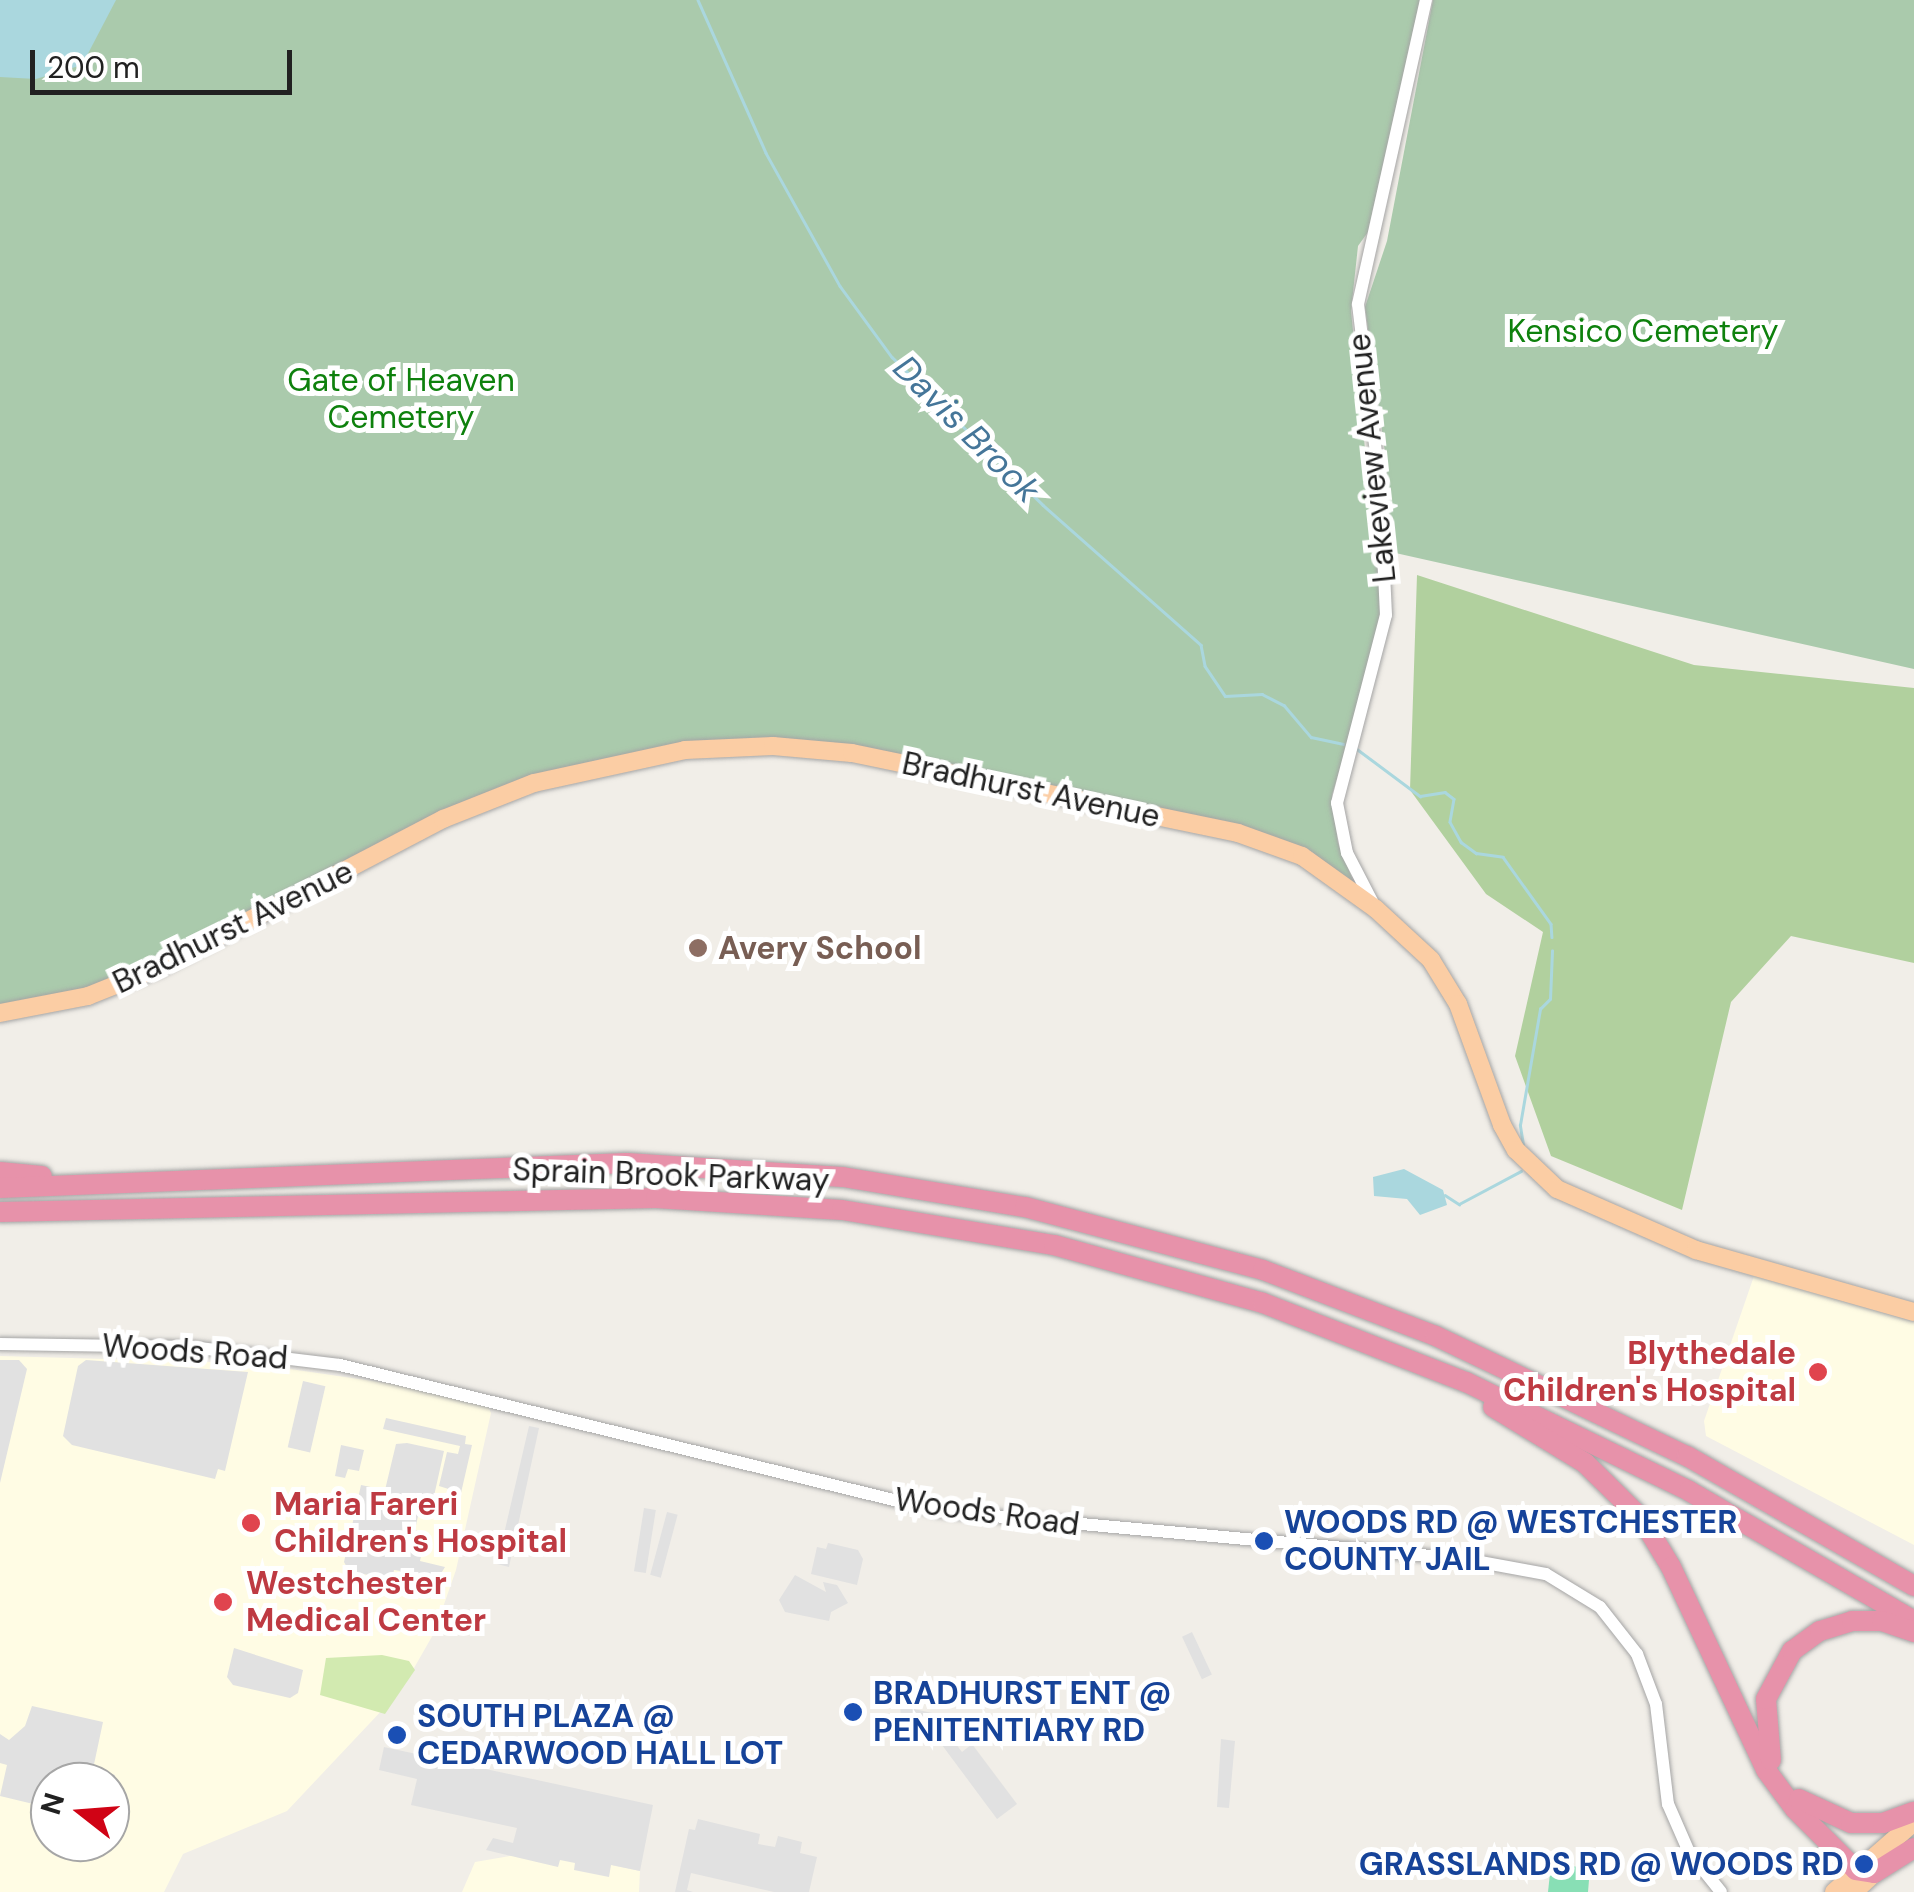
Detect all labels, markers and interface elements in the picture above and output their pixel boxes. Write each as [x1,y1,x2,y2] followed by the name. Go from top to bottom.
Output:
[35,30,298,92] scale bar
[47,48,140,87] text: 200 m
[1508,312,1778,350] park label: Kensico Cemetery
[1340,331,1404,585] street label: Lakeview Avenue
[885,347,1049,511] water label: Davis Brook
[287,362,515,437] park label: Gate of Heaven Cemetery
[899,744,1163,836] street label: Bradhurst Avenue
[107,852,359,1002] street label: Bradhurst Avenue
[718,929,922,967] place label: Avery School
[687,937,709,959] marker: Avery School
[512,1150,830,1200] street label: Sprain Brook Parkway
[101,1326,289,1378] street label: Woods Road
[1503,1335,1796,1410] place label: Blythedale Children's Hospital
[1805,1359,1831,1385] marker: Blythedale Children's Hospital
[892,1480,1082,1544] street label: Woods Road
[274,1486,567,1561] place label: Maria Fareri Children's Hospital
[1284,1504,1737,1579] place label: WOODS RD @ WESTCHESTER COUNTY JAIL
[238,1510,264,1536] marker: Maria Fareri Children's Hospital
[1253,1530,1275,1552] marker: WOODS RD @ WESTCHESTER COUNTY JAIL
[246,1565,486,1640] place label: Westchester Medical Center
[210,1589,236,1615] marker: Westchester Medical Center
[873,1675,1172,1750] place label: BRADHURST ENT @ PENITENTIARY RD
[417,1698,783,1773] place label: SOUTH PLAZA @ CEDARWOOD HALL LOT
[842,1701,864,1723] marker: BRADHURST ENT @ PENITENTIARY RD
[386,1724,408,1746] marker: SOUTH PLAZA @ CEDARWOOD HALL LOT
[30,1762,130,1862] north arrow
[32,1789,73,1819] text: N
[1359,1845,1844,1883] place label: GRASSLANDS RD @ WOODS RD
[1853,1853,1875,1875] marker: GRASSLANDS RD @ WOODS RD

